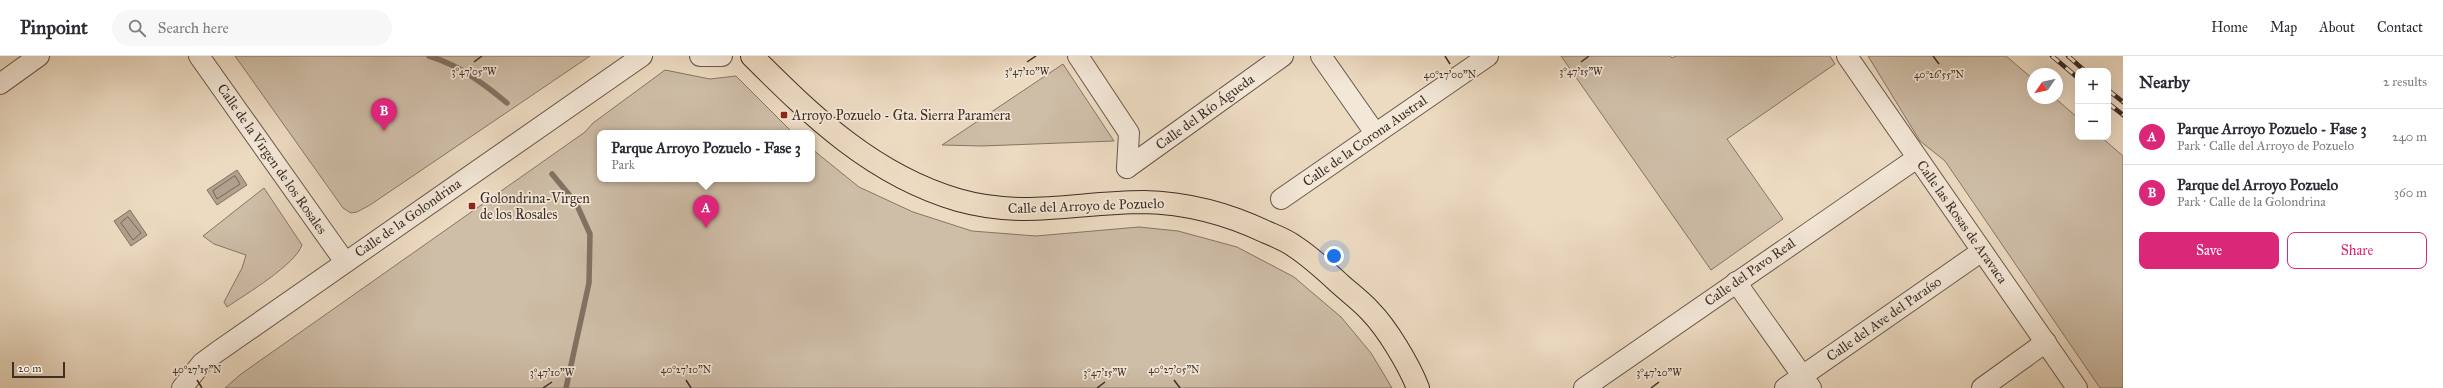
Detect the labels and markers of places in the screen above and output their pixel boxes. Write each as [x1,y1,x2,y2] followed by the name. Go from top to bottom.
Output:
[371,98,397,131] pin: B
[791,107,1011,124] place label: Arroyo Pozuelo - Gta. Sierra Paramera
[779,110,789,120] marker: Arroyo Pozuelo - Gta. Sierra Paramera
[480,190,590,223] place label: Golondrina-Virgen de los Rosales
[693,195,719,228] pin: A
[467,201,477,211] marker: Golondrina-Virgen de los Rosales

